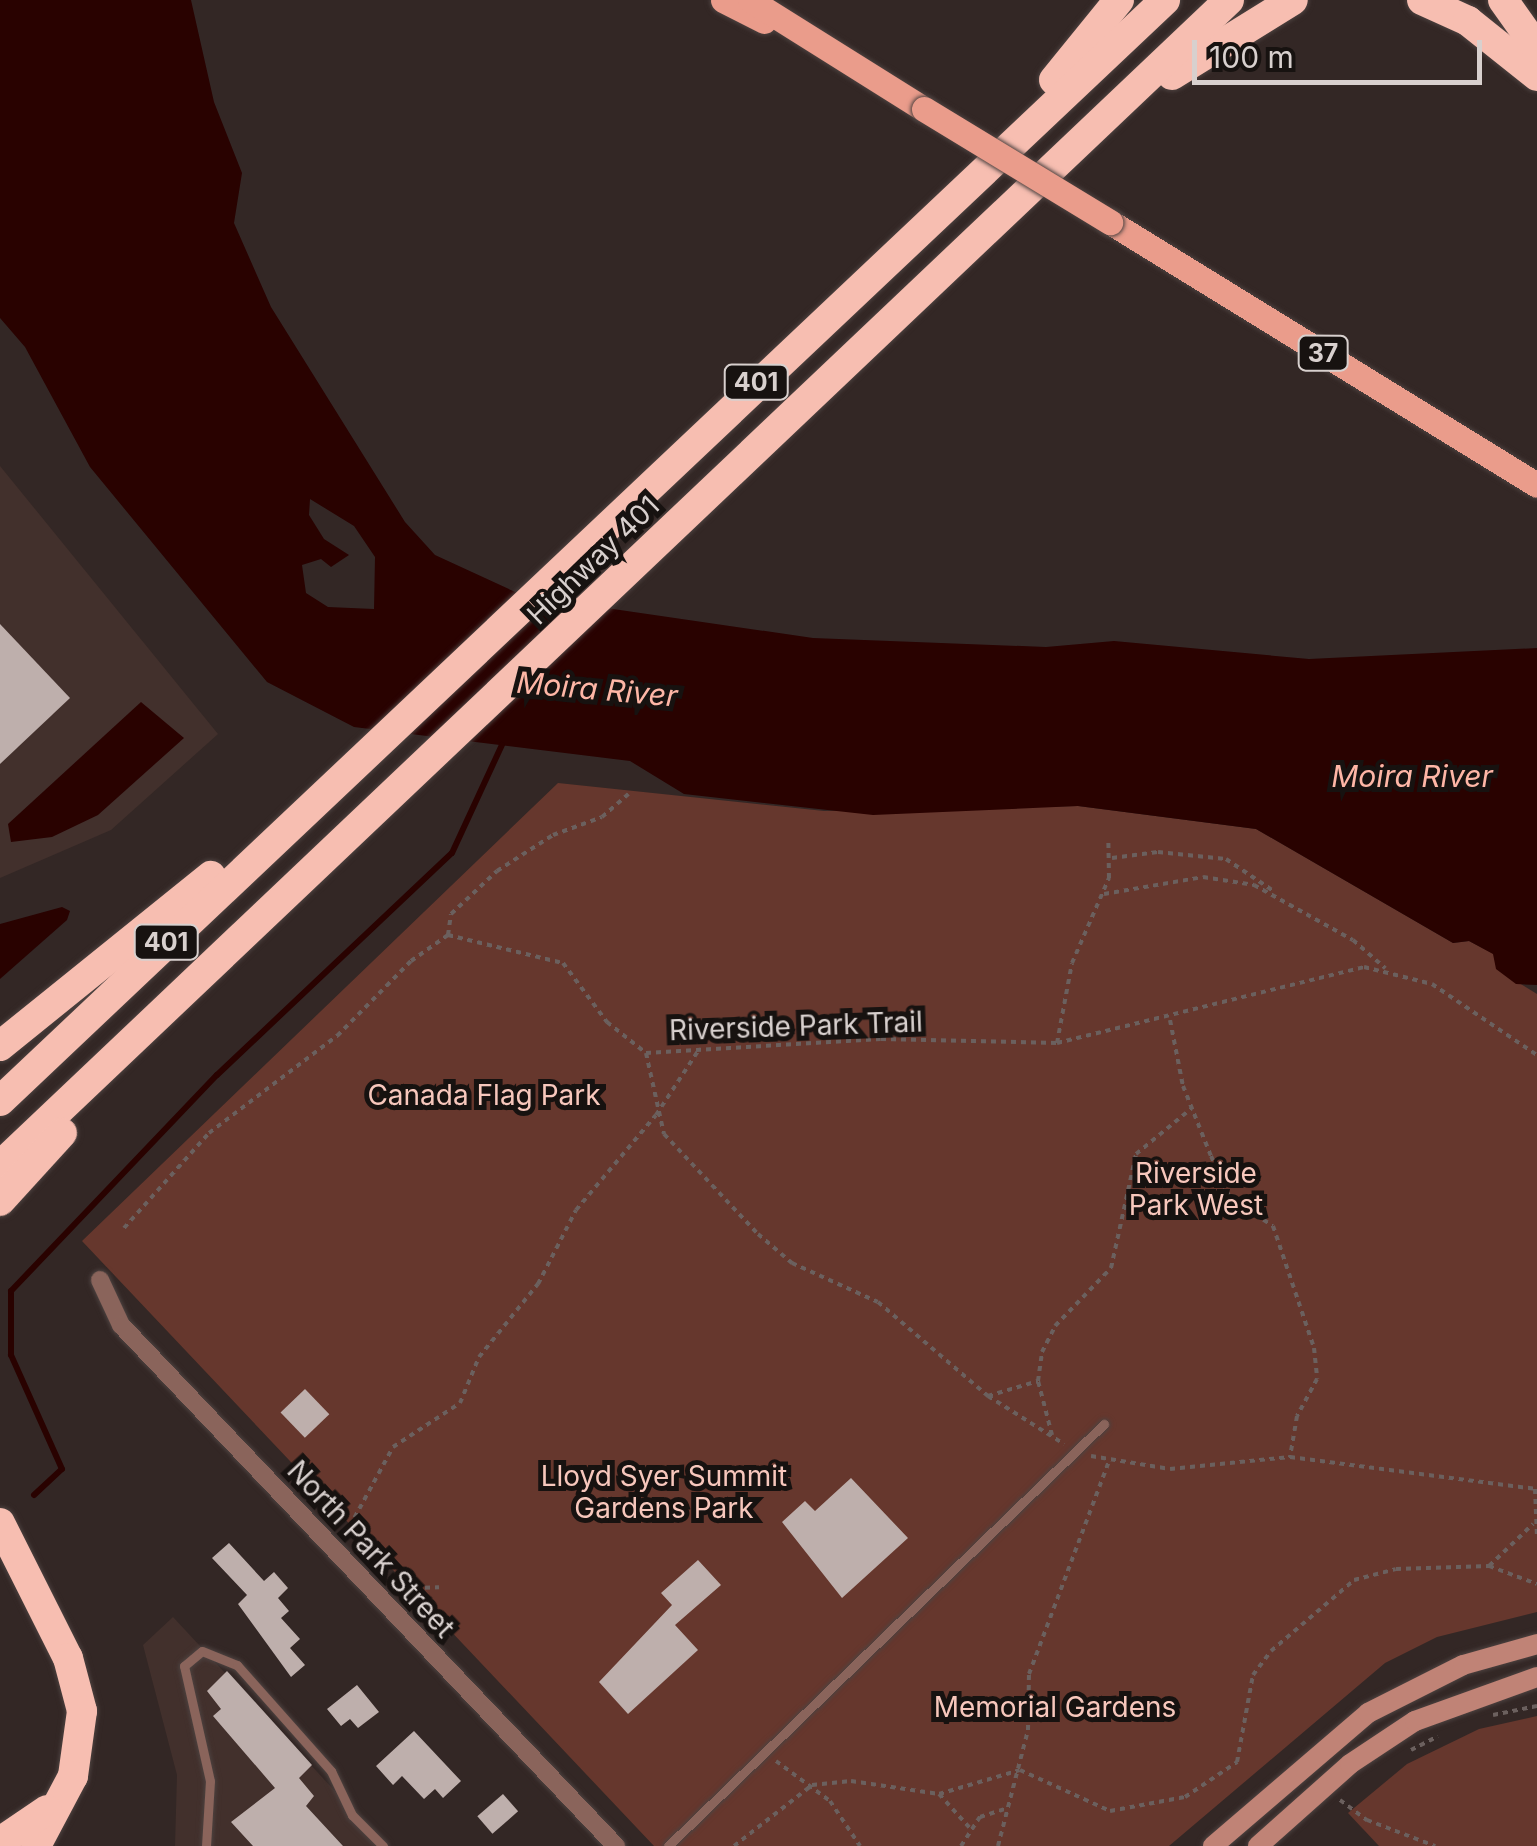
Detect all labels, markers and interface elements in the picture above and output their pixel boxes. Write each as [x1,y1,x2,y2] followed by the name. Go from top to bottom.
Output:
[1197,20,1487,82] scale bar
[1209,39,1294,75] text: 100 m
[1296,333,1350,373] road number: 37
[724,362,788,402] road number: 401
[520,489,666,631] street label: Highway 401
[515,664,679,714] water label: Moira River
[1331,758,1493,794] water label: Moira River
[134,922,198,962] road number: 401
[669,1005,923,1047] street label: Riverside Park Trail
[367,1078,601,1112] park label: Canada Flag Park
[1129,1156,1263,1222] park label: Riverside Park West
[281,1454,461,1644] street label: North Park Street
[541,1459,787,1525] park label: Lloyd Syer Summit Gardens Park
[934,1690,1176,1724] park label: Memorial Gardens

